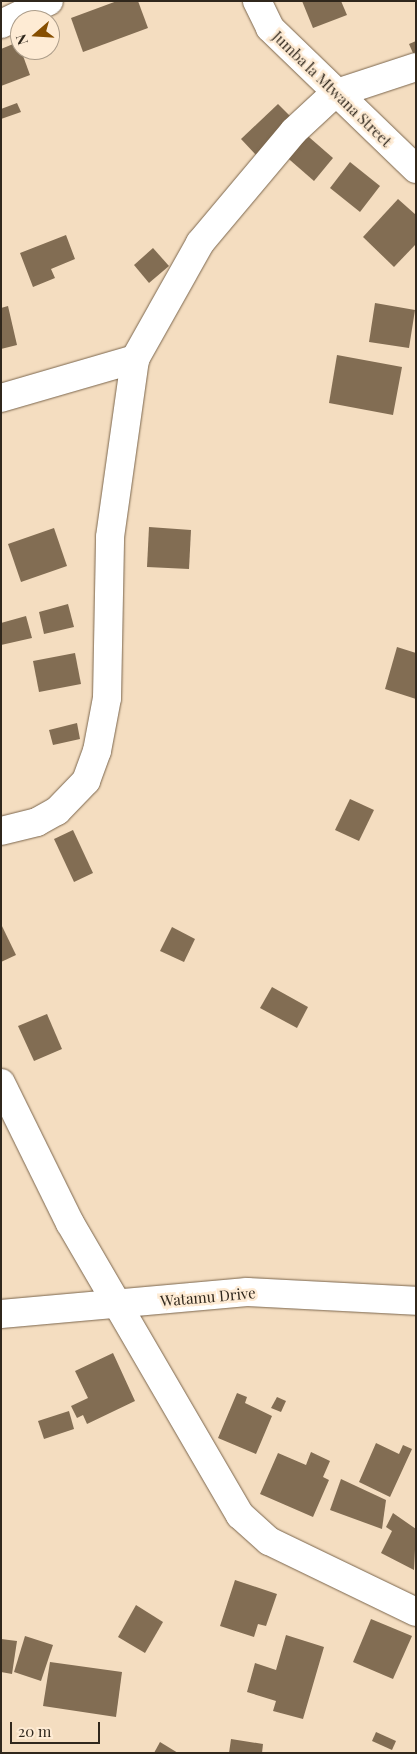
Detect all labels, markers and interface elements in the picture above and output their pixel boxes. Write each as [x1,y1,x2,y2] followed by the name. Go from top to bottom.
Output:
[10,10,60,60] north arrow
[268,27,396,151] street label: Jumba la Mtwana Street
[11,32,32,48] text: N
[160,1284,256,1310] street label: Watamu Drive
[12,1712,102,1744] scale bar
[18,1721,51,1741] text: 20 m

